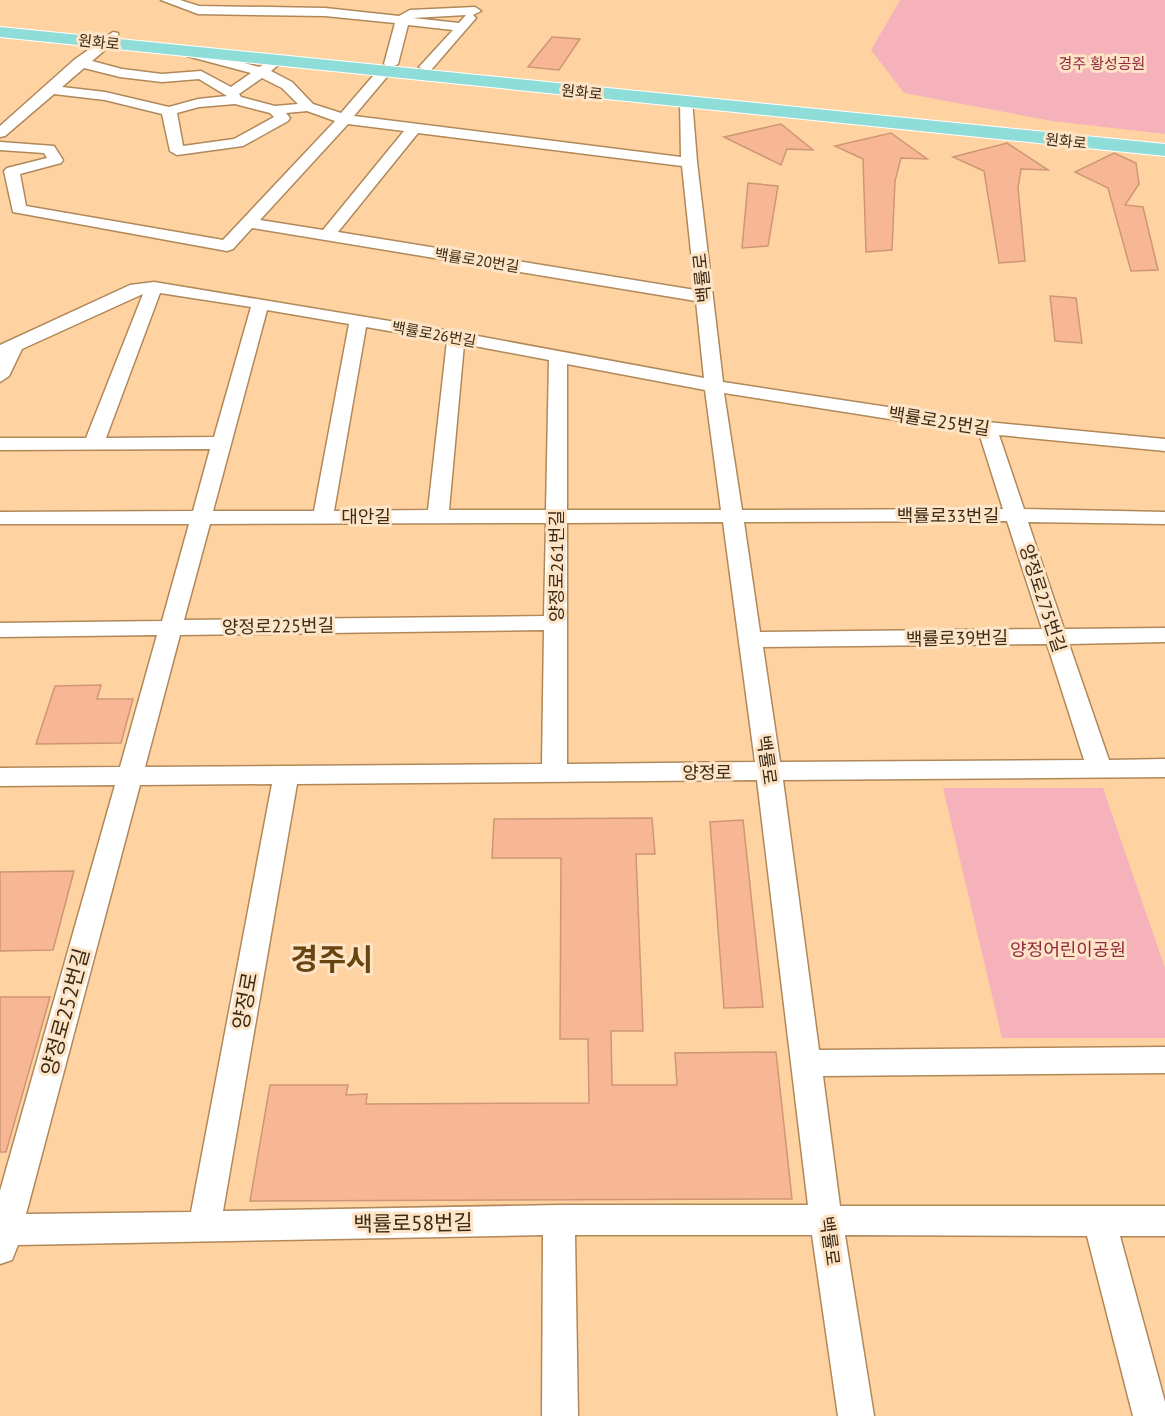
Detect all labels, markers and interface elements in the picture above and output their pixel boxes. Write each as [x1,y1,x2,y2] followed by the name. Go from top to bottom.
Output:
[77,30,121,54] street label: 원화로
[1059,54,1145,73] park label: 경주 황성공원
[560,80,604,104] street label: 원화로
[1044,129,1088,153] street label: 원화로
[433,244,521,276] street label: 백률로20번길
[688,252,716,304] street label: 백률로
[390,317,478,351] street label: 백률로26번길
[887,402,991,440] street label: 백률로25번길
[897,504,999,527] street label: 백률로33번길
[341,505,391,528] street label: 대안길
[545,510,568,622] street label: 양정로261번길
[1015,541,1071,655] street label: 양정로275번길
[222,614,334,638] street label: 양정로225번길
[906,626,1008,650] street label: 백률로39번길
[752,734,782,786] street label: 백률로
[682,761,732,784] street label: 양정로
[1010,938,1126,961] park label: 양정어린이공원
[291,939,373,978] district label: 경주시
[35,945,95,1079] street label: 양정로252번길
[227,970,263,1032] street label: 양정로
[353,1208,473,1238] street label: 백률로58번길
[815,1215,845,1267] street label: 백률로

